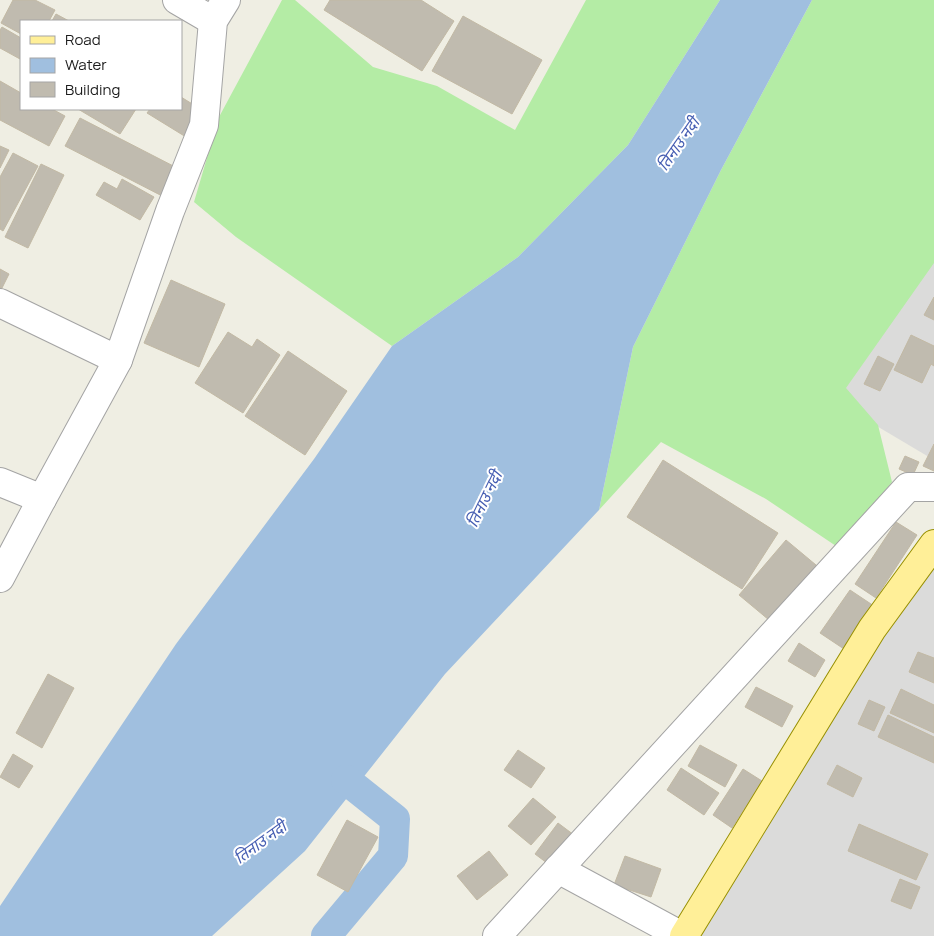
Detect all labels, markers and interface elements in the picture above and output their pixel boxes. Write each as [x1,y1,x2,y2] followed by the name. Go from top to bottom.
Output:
[20,20,182,110] legend
[65,29,101,50] text: Road
[65,54,107,75] text: Water
[65,79,120,100] text: Building
[652,111,706,175] water label: तिनाउ नदी
[461,465,508,531] water label: तिनाउ नदी
[229,814,293,868] water label: तिनाउ नदी

